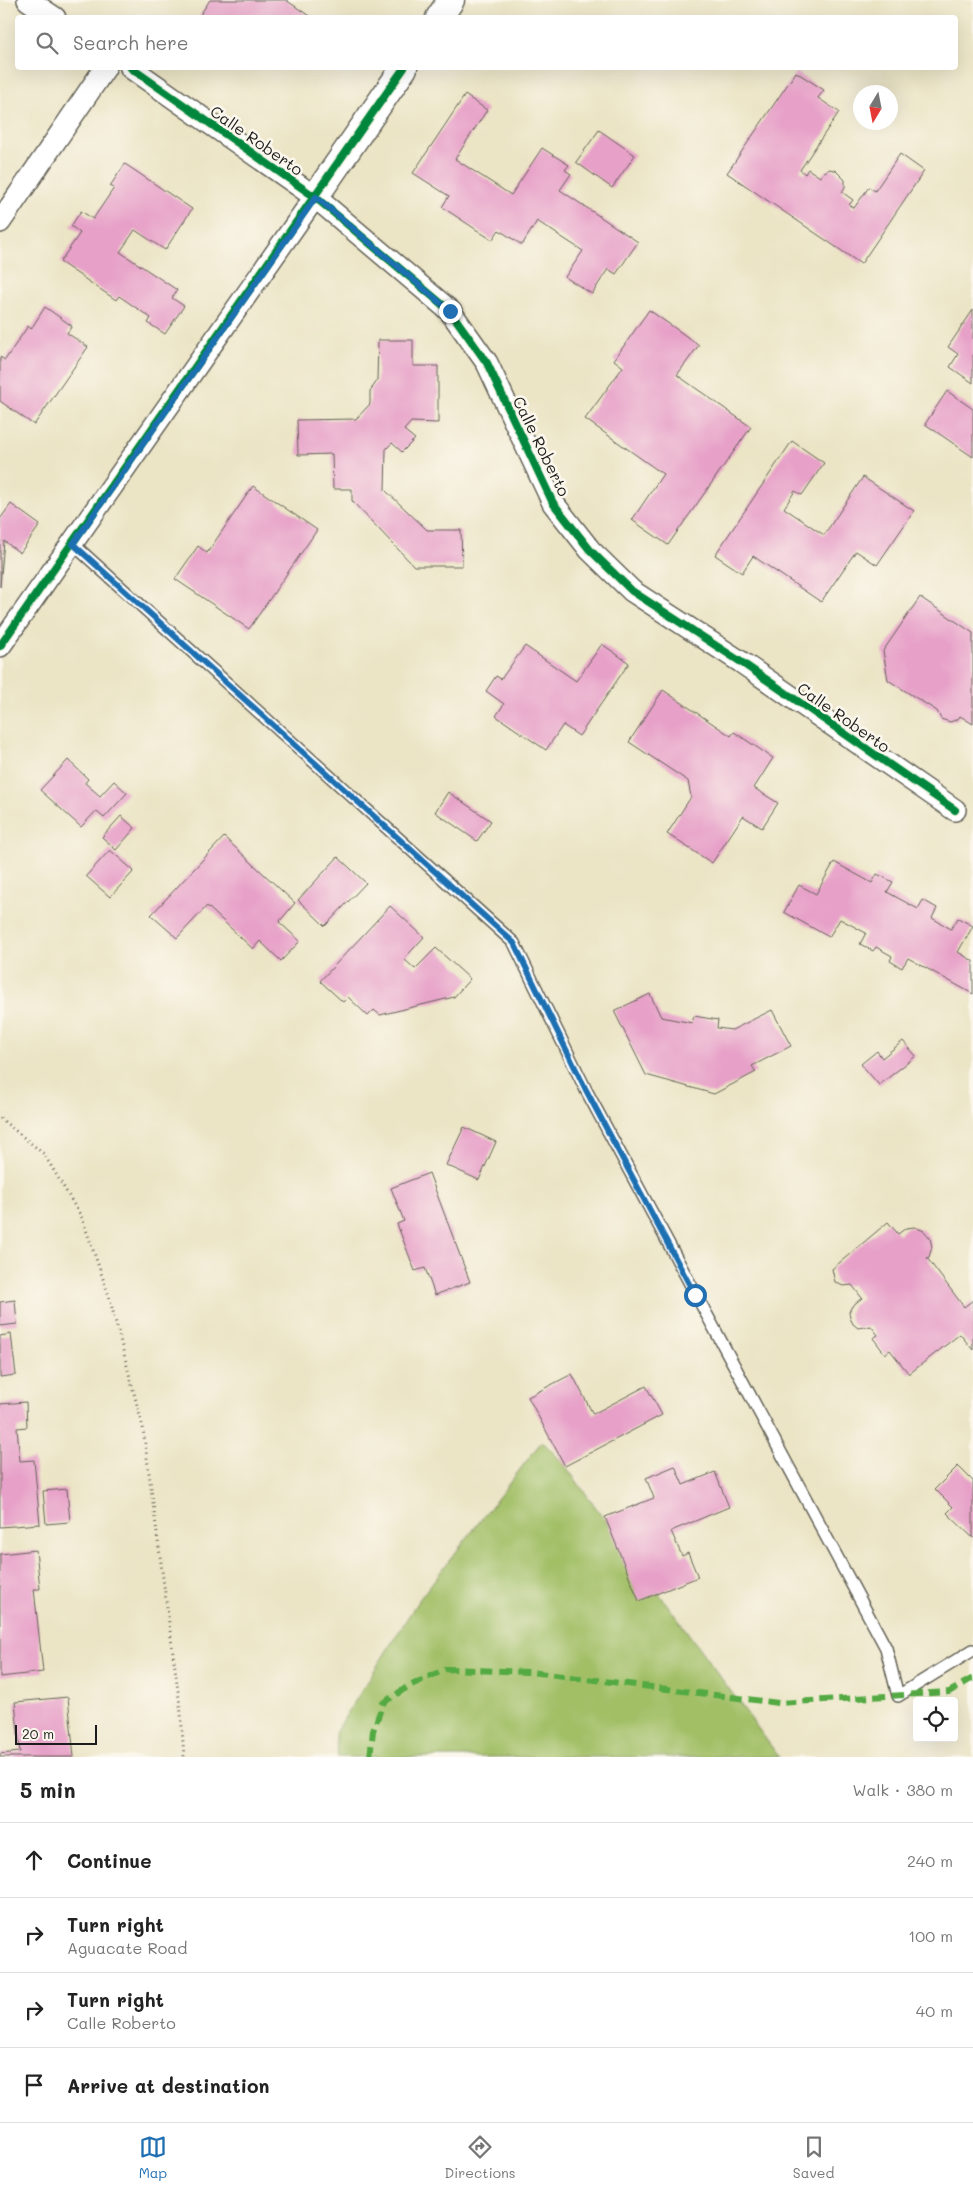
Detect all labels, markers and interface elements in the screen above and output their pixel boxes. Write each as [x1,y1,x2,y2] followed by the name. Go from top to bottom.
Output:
[15,15,958,70] search box
[33,29,61,57] icon: search
[73,30,189,55] text: Search here
[853,85,898,130] north arrow
[206,100,308,180] street label: Calle Roberto
[439,300,462,323] route end
[509,392,575,500] street label: Calle Roberto
[793,677,895,757] street label: Calle Roberto
[684,1284,707,1307] route start
[913,1697,958,1742] map controls
[913,1697,958,1742] button: locate
[15,1722,98,1745] scale bar
[22,1724,54,1743] text: 20 m
[20,1776,76,1803] text: 5 min
[852,1779,953,1800] text: Walk · 380 m
[20,1846,48,1874] icon: ahead
[67,1848,152,1873] text: Continue
[907,1850,953,1871] text: 240 m
[67,1912,164,1937] text: Turn right
[20,1921,48,1949] icon: right
[908,1925,953,1946] text: 100 m
[67,1937,187,1958] text: Aguacate Road
[67,1987,164,2012] text: Turn right
[20,1996,48,2024] icon: right
[916,2000,953,2021] text: 40 m
[67,2012,176,2033] text: Calle Roberto
[20,2071,48,2099] icon: arrive
[67,2073,270,2098] text: Arrive at destination
[139,2133,167,2182] tab: Map
[444,2133,516,2182] tab: Directions
[793,2133,834,2182] tab: Saved

